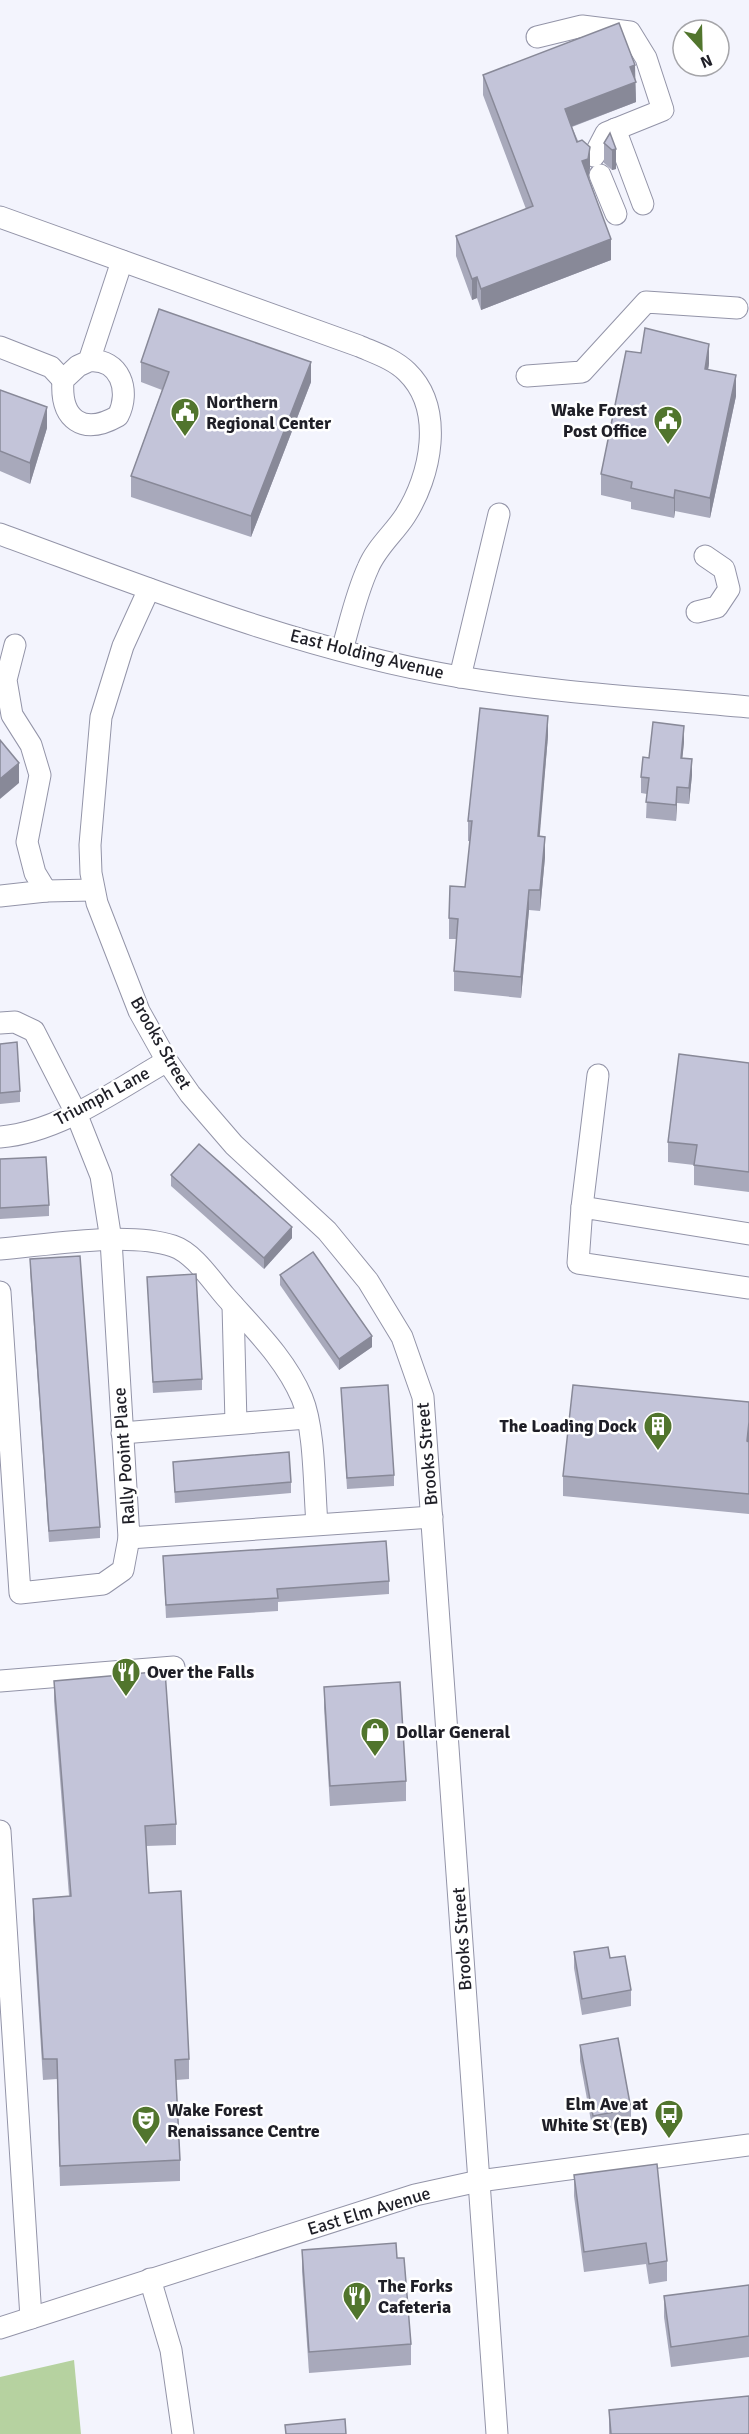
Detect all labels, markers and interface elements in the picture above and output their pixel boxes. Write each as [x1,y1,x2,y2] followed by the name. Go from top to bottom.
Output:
[671,18,731,78] north arrow
[697,50,715,72] text: N
[206,391,332,434] place label: Northern Regional Center
[169,396,201,438] public building icon: Northern Regional Center
[551,399,647,442] place label: Wake Forest Post Office
[652,404,684,446] public building icon: Wake Forest Post Office
[288,624,446,684] street label: East Holding Avenue
[126,993,196,1093] street label: Brooks Street
[51,1062,153,1130] street label: Triumph Lane
[108,1387,140,1525] street label: Rally Pooint Place
[412,1402,442,1506] street label: Brooks Street
[642,1410,674,1452] building icon: The Loading Dock
[499,1415,638,1437] place label: The Loading Dock
[110,1656,142,1698] restaurant icon: Over the Falls
[147,1661,254,1683] place label: Over the Falls
[359,1716,391,1758] shop icon: Dollar General
[396,1721,511,1743] place label: Dollar General
[447,1887,477,1991] street label: Brooks Street
[542,2093,648,2136] place label: Elm Ave at White St (EB)
[653,2098,685,2140] bus stop icon: Elm Ave at White St (EB)
[167,2099,320,2142] place label: Wake Forest Renaissance Centre
[130,2104,162,2146] theatre icon: Wake Forest Renaissance Centre
[305,2182,433,2240] street label: East Elm Avenue
[378,2275,453,2318] place label: The Forks Cafeteria
[341,2280,373,2322] restaurant icon: The Forks Cafeteria

